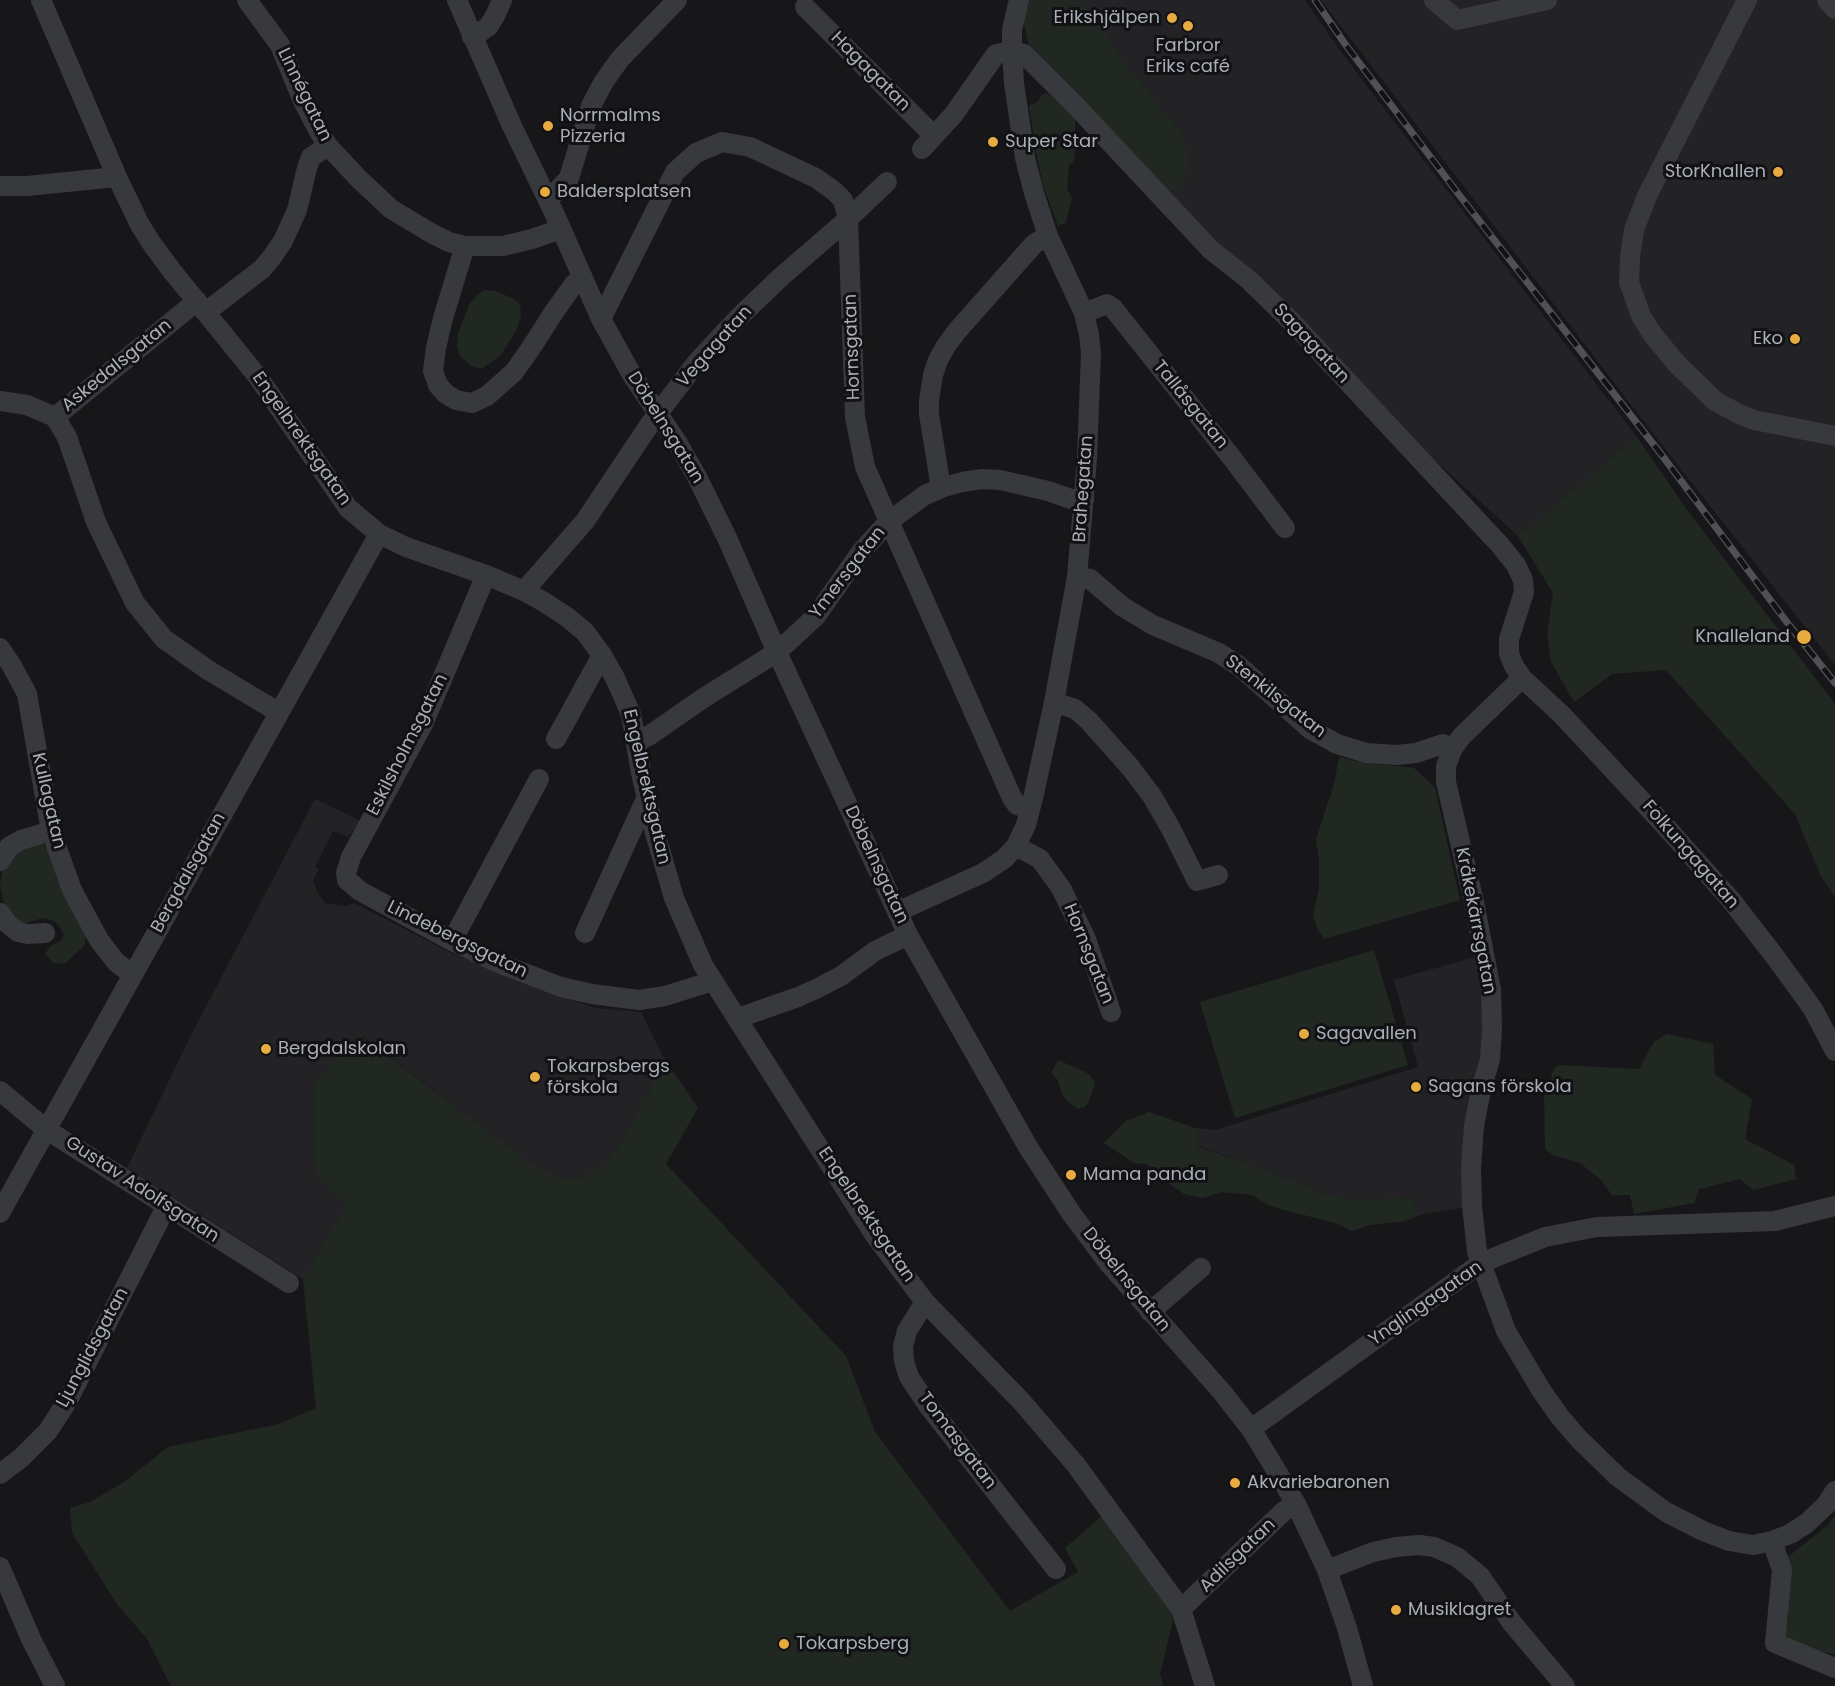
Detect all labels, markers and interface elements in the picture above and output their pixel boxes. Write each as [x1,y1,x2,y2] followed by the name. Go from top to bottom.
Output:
[1054,7,1160,29] place label: Erikshjälpen
[1165,11,1179,25] marker: Erikshjälpen
[1181,19,1195,33] marker: Farbror Eriks café
[826,28,914,116] street label: Hagagatan
[1146,35,1230,78] place label: Farbror Eriks café
[272,45,336,145] street label: Linnégatan
[560,105,661,148] place label: Norrmalms Pizzeria
[541,119,555,133] marker: Norrmalms Pizzeria
[1005,131,1098,153] place label: Super Star
[986,135,1000,149] marker: Super Star
[1665,161,1766,183] place label: StorKnallen
[1771,165,1785,179] marker: StorKnallen
[557,181,691,203] place label: Baldersplatsen
[538,185,552,199] marker: Baldersplatsen
[840,294,866,400] street label: Hornsgatan
[1268,299,1354,389] street label: Sagagatan
[673,302,757,392] street label: Vegagatan
[58,315,176,417] street label: Askedalsgatan
[1753,328,1783,350] place label: Eko
[1788,332,1802,346] marker: Eko
[1148,357,1232,453] street label: Tallåsgatan
[247,368,355,510] street label: Engelbrektsgatan
[622,368,708,488] street label: Döbelnsgatan
[1069,435,1099,543] street label: Brahegatan
[805,523,891,623] street label: Ymersgatan
[1695,626,1790,648] place label: Knalleland
[1795,628,1813,646] marker: Knalleland
[1220,651,1330,743] street label: Stenkilsgatan
[363,671,453,819] street label: Eskilsholmsgatan
[618,707,674,867] street label: Engelbrektsgatan
[26,751,70,851] street label: Kullagatan
[1637,797,1743,913] street label: Folkungagatan
[839,803,913,927] street label: Döbelnsgatan
[147,809,231,937] street label: Bergdalsgatan
[1450,846,1500,996] street label: Kråkekärrsgatan
[383,897,531,983] street label: Lindebergsgatan
[1058,901,1118,1007] street label: Hornsgatan
[1316,1023,1417,1045] place label: Sagavallen
[1297,1027,1311,1041] marker: Sagavallen
[278,1038,406,1060] place label: Bergdalskolan
[259,1042,273,1056] marker: Bergdalskolan
[547,1056,670,1098] place label: Tokarpsbergs förskola
[528,1070,542,1084] marker: Tokarpsbergs förskola
[1428,1076,1572,1098] place label: Sagans förskola
[1409,1080,1423,1094] marker: Sagans förskola
[61,1132,223,1248] street label: Gustav Adolfsgatan
[813,1143,919,1287] street label: Engelbrektsgatan
[1083,1164,1206,1186] place label: Mama panda
[1064,1168,1078,1182] marker: Mama panda
[1077,1224,1175,1336] street label: Döbelnsgatan
[1365,1257,1487,1351] street label: Ynglingagatan
[52,1284,134,1412] street label: Ljunglidsgatan
[913,1388,1001,1494] street label: Tomasgatan
[1247,1472,1390,1494] place label: Akvariebaronen
[1228,1476,1242,1490] marker: Akvariebaronen
[1196,1514,1280,1598] street label: Adilsgatan
[1408,1599,1511,1621] place label: Musiklagret
[1389,1603,1403,1617] marker: Musiklagret
[796,1633,909,1655] place label: Tokarpsberg
[777,1637,791,1651] marker: Tokarpsberg

